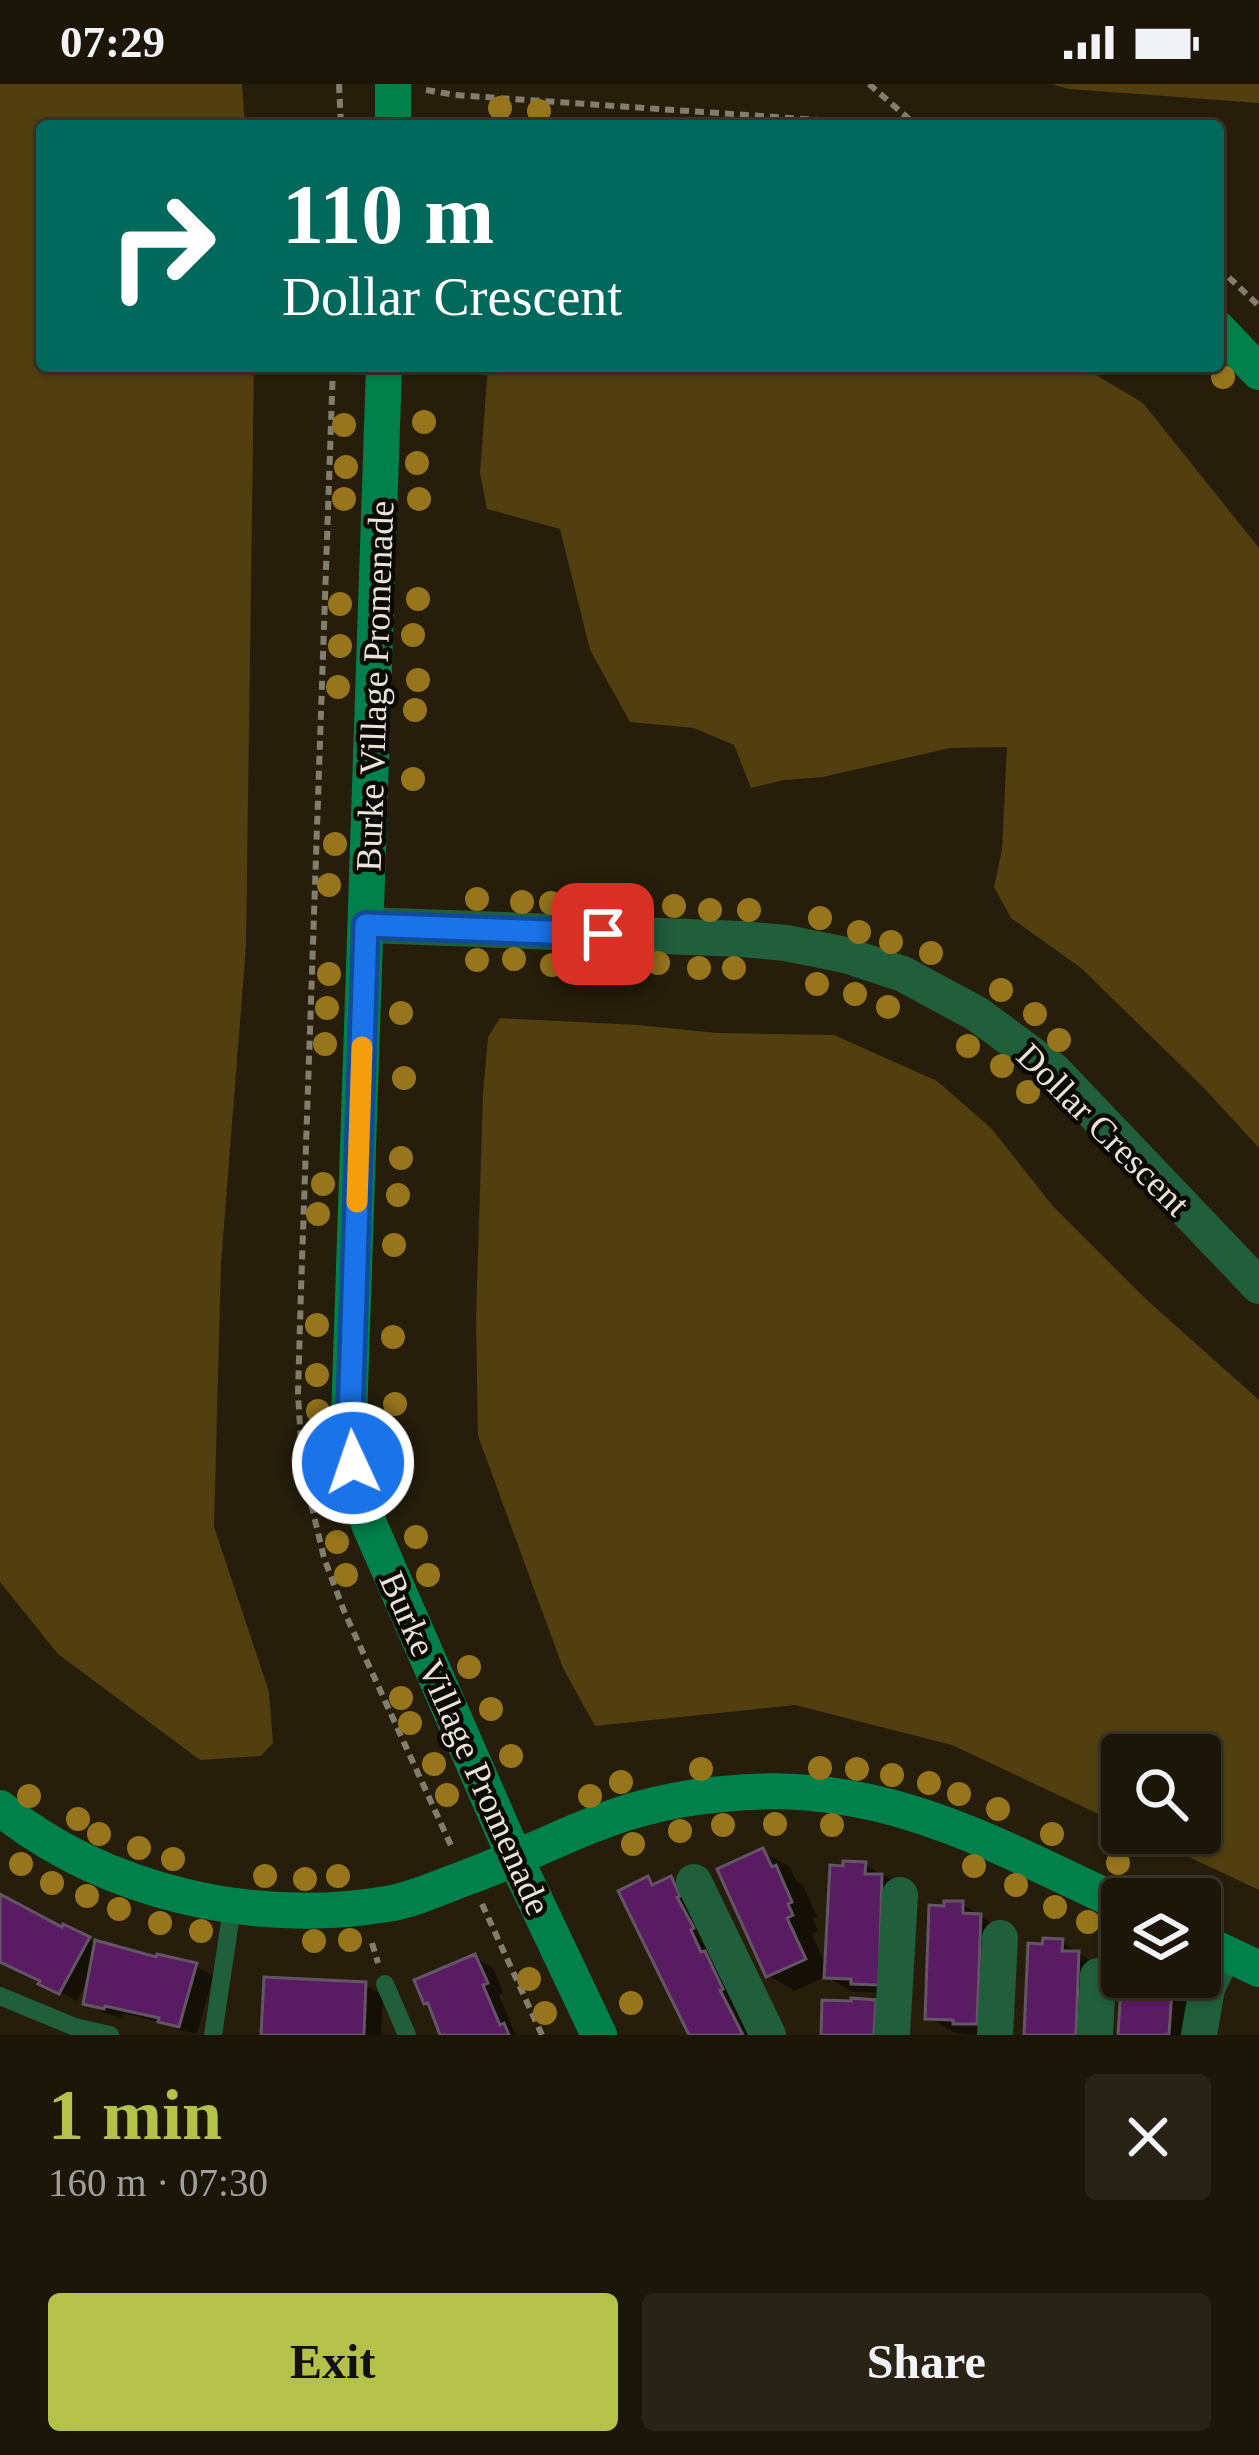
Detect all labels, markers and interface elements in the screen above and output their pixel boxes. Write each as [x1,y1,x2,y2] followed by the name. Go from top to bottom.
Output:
[60,17,165,67] text: 07:29
[84,168,240,324] icon: right
[282,168,494,261] text: 110 m
[282,267,622,327] text: Dollar Crescent
[349,500,401,872] street label: Burke Village Promenade
[552,883,654,985] pin
[570,901,636,967] icon: arrive
[1009,1035,1198,1224] street label: Dollar Crescent
[290,1400,416,1526] position arrow
[371,1566,559,1921] street label: Burke Village Promenade
[1101,1734,1221,1998] map controls
[1101,1734,1221,1854] button: search
[1101,1878,1221,1998] button: layers
[1085,2074,1211,2200] button: close
[48,2075,222,2155] text: 1 min
[48,2161,268,2204] text: 160 m · 07:30
[48,2293,618,2431] button: Exit
[642,2293,1211,2431] button: Share

